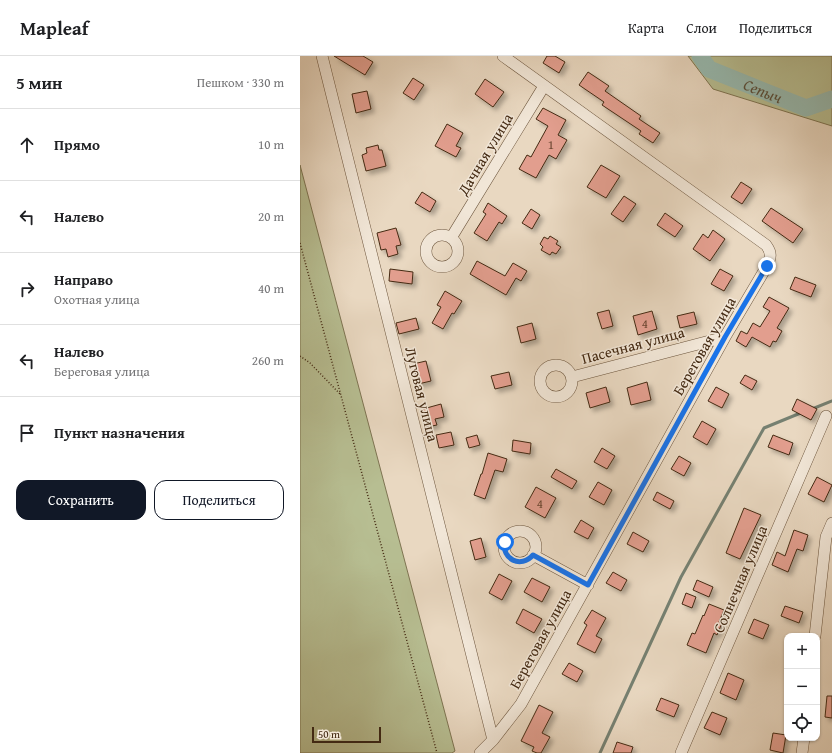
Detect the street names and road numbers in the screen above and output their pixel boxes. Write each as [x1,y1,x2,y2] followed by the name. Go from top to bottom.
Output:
[452,108,518,200] street label: Дачная улица
[667,292,741,399] street label: Береговая улица
[579,321,688,369] street label: Пасечная улица
[400,344,444,444] street label: Луговая улица
[708,521,772,636] street label: Солнечная улица
[504,585,576,692] street label: Береговая улица

